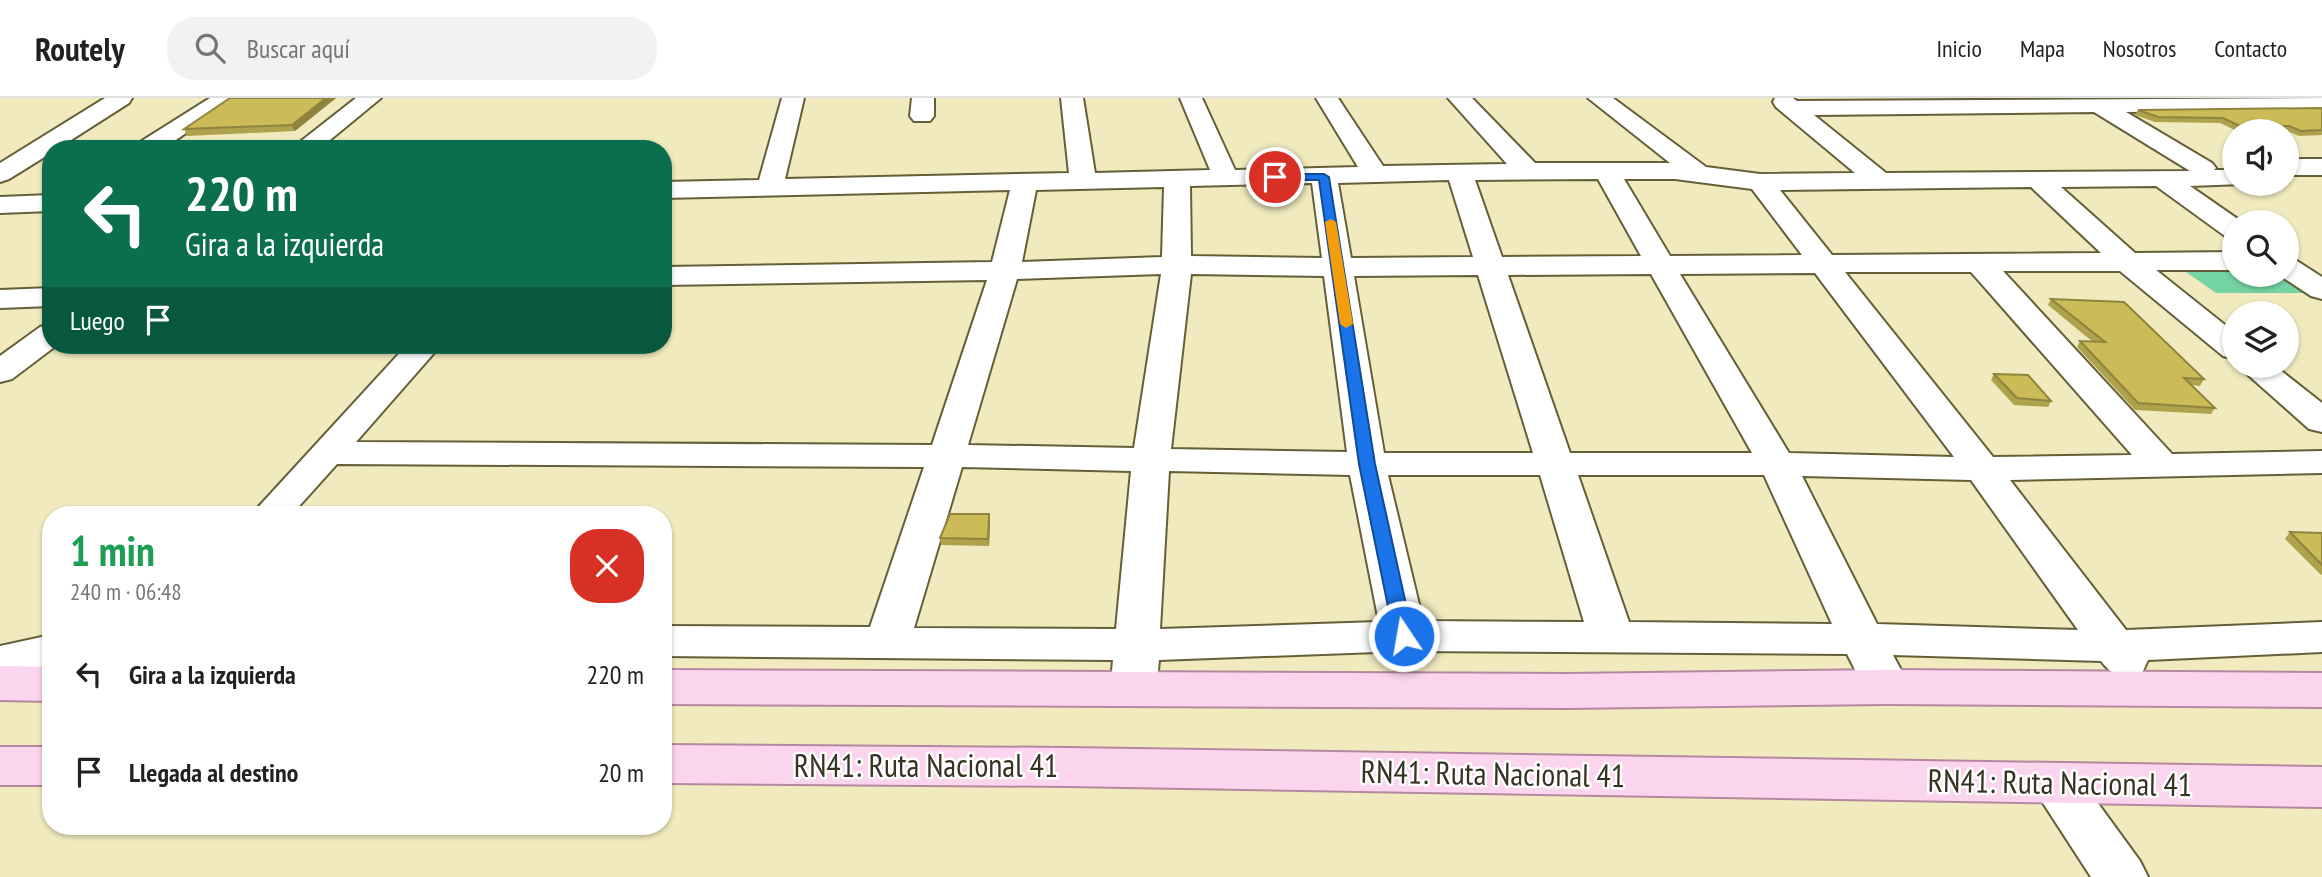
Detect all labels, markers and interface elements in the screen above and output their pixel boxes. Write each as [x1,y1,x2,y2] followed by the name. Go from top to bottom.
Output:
[167,17,657,80] search box
[35,27,125,70] text: Routely
[191,29,229,67] icon: search
[247,32,350,65] text: Buscar aquí
[1936,33,1982,64] text: Inicio
[2020,33,2065,64] text: Mapa
[2103,33,2176,64] text: Nosotros
[2214,33,2287,64] text: Contacto
[2222,119,2299,378] map controls
[2222,119,2299,196] button: sound
[1245,147,1305,207] pin
[1256,158,1294,196] icon: arrive
[185,161,298,225] text: 220 m
[70,168,161,259] icon: left
[2222,210,2299,287] button: search
[185,223,384,265] text: Gira a la izquierda
[139,301,177,339] icon: arrive
[2222,301,2299,378] button: layers
[70,304,125,337] text: Luego
[70,523,155,578] text: 1 min
[570,529,644,603] button: close
[70,577,182,606] text: 240 m · 06:48
[1367,599,1441,673] position arrow
[70,655,108,693] icon: left
[129,658,296,691] text: Gira a la izquierda
[586,658,644,691] text: 220 m
[794,744,1058,786] street label: RN41: Ruta Nacional 41
[1360,750,1626,796] street label: RN41: Ruta Nacional 41
[70,753,108,791] icon: arrive
[129,756,298,789] text: Llegada al destino
[598,756,644,789] text: 20 m
[1927,759,2193,805] street label: RN41: Ruta Nacional 41

